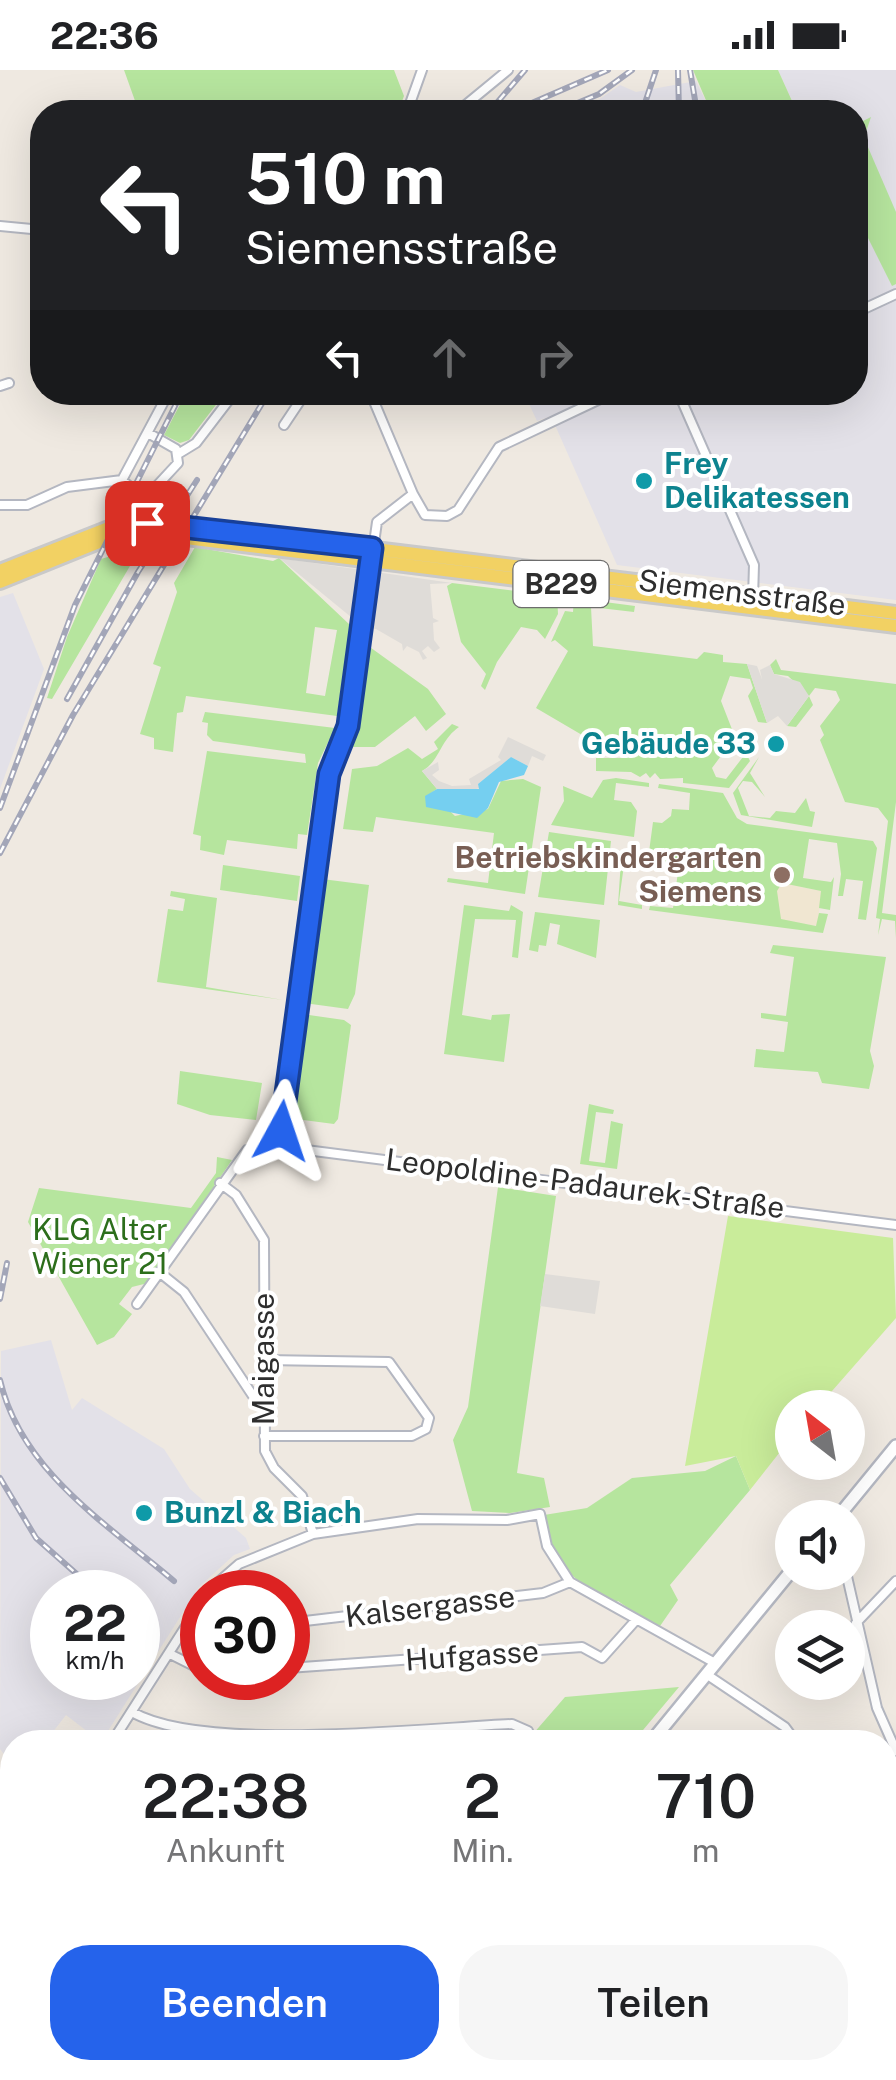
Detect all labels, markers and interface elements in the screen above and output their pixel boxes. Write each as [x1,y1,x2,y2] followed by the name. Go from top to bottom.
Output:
[50,13,159,58] text: 22:36
[245,137,446,220] text: 510 m
[80,140,210,270] icon: left
[245,221,558,274] text: Siemensstraße
[317,330,372,385] icon: left
[422,330,477,385] icon: ahead
[527,330,582,385] icon: right
[664,445,850,515] place label: Frey Delikatessen
[633,470,655,492] marker: Frey Delikatessen
[105,481,190,566] pin
[120,496,175,551] icon: arrive
[514,561,608,607] road number: B229
[636,561,848,623] street label: Siemensstraße
[581,725,756,761] place label: Gebäude 33
[765,733,787,755] marker: Gebäude 33
[455,839,762,909] place label: Betriebskindergarten Siemens
[771,864,793,886] marker: Betriebskindergarten Siemens
[229,1079,333,1183] position arrow
[384,1141,787,1225] street label: Leopoldine-Padaurek-Straße
[32,1211,168,1281] park label: KLG Alter Wiener 21
[245,1293,281,1425] street label: Maigasse
[775,1390,865,1480] north arrow
[775,1390,865,1700] map controls
[164,1494,362,1530] place label: Bunzl & Biach
[775,1500,865,1590] button: sound
[133,1502,155,1524] marker: Bunzl & Biach
[180,1570,310,1700] speed limit sign: 30
[343,1578,517,1634] street label: Kalsergasse
[63,1593,127,1652] text: 22
[775,1610,865,1700] button: layers
[404,1632,540,1678] street label: Hufgasse
[66,1645,124,1675] text: km/h
[142,1761,309,1832] text: 22:38
[464,1761,501,1832] text: 2
[655,1761,756,1832] text: 710
[166,1832,285,1869] text: Ankunft
[451,1832,513,1869] text: Min.
[692,1832,720,1869] text: m
[50,1945,439,2060] button: Beenden
[459,1945,848,2060] button: Teilen

